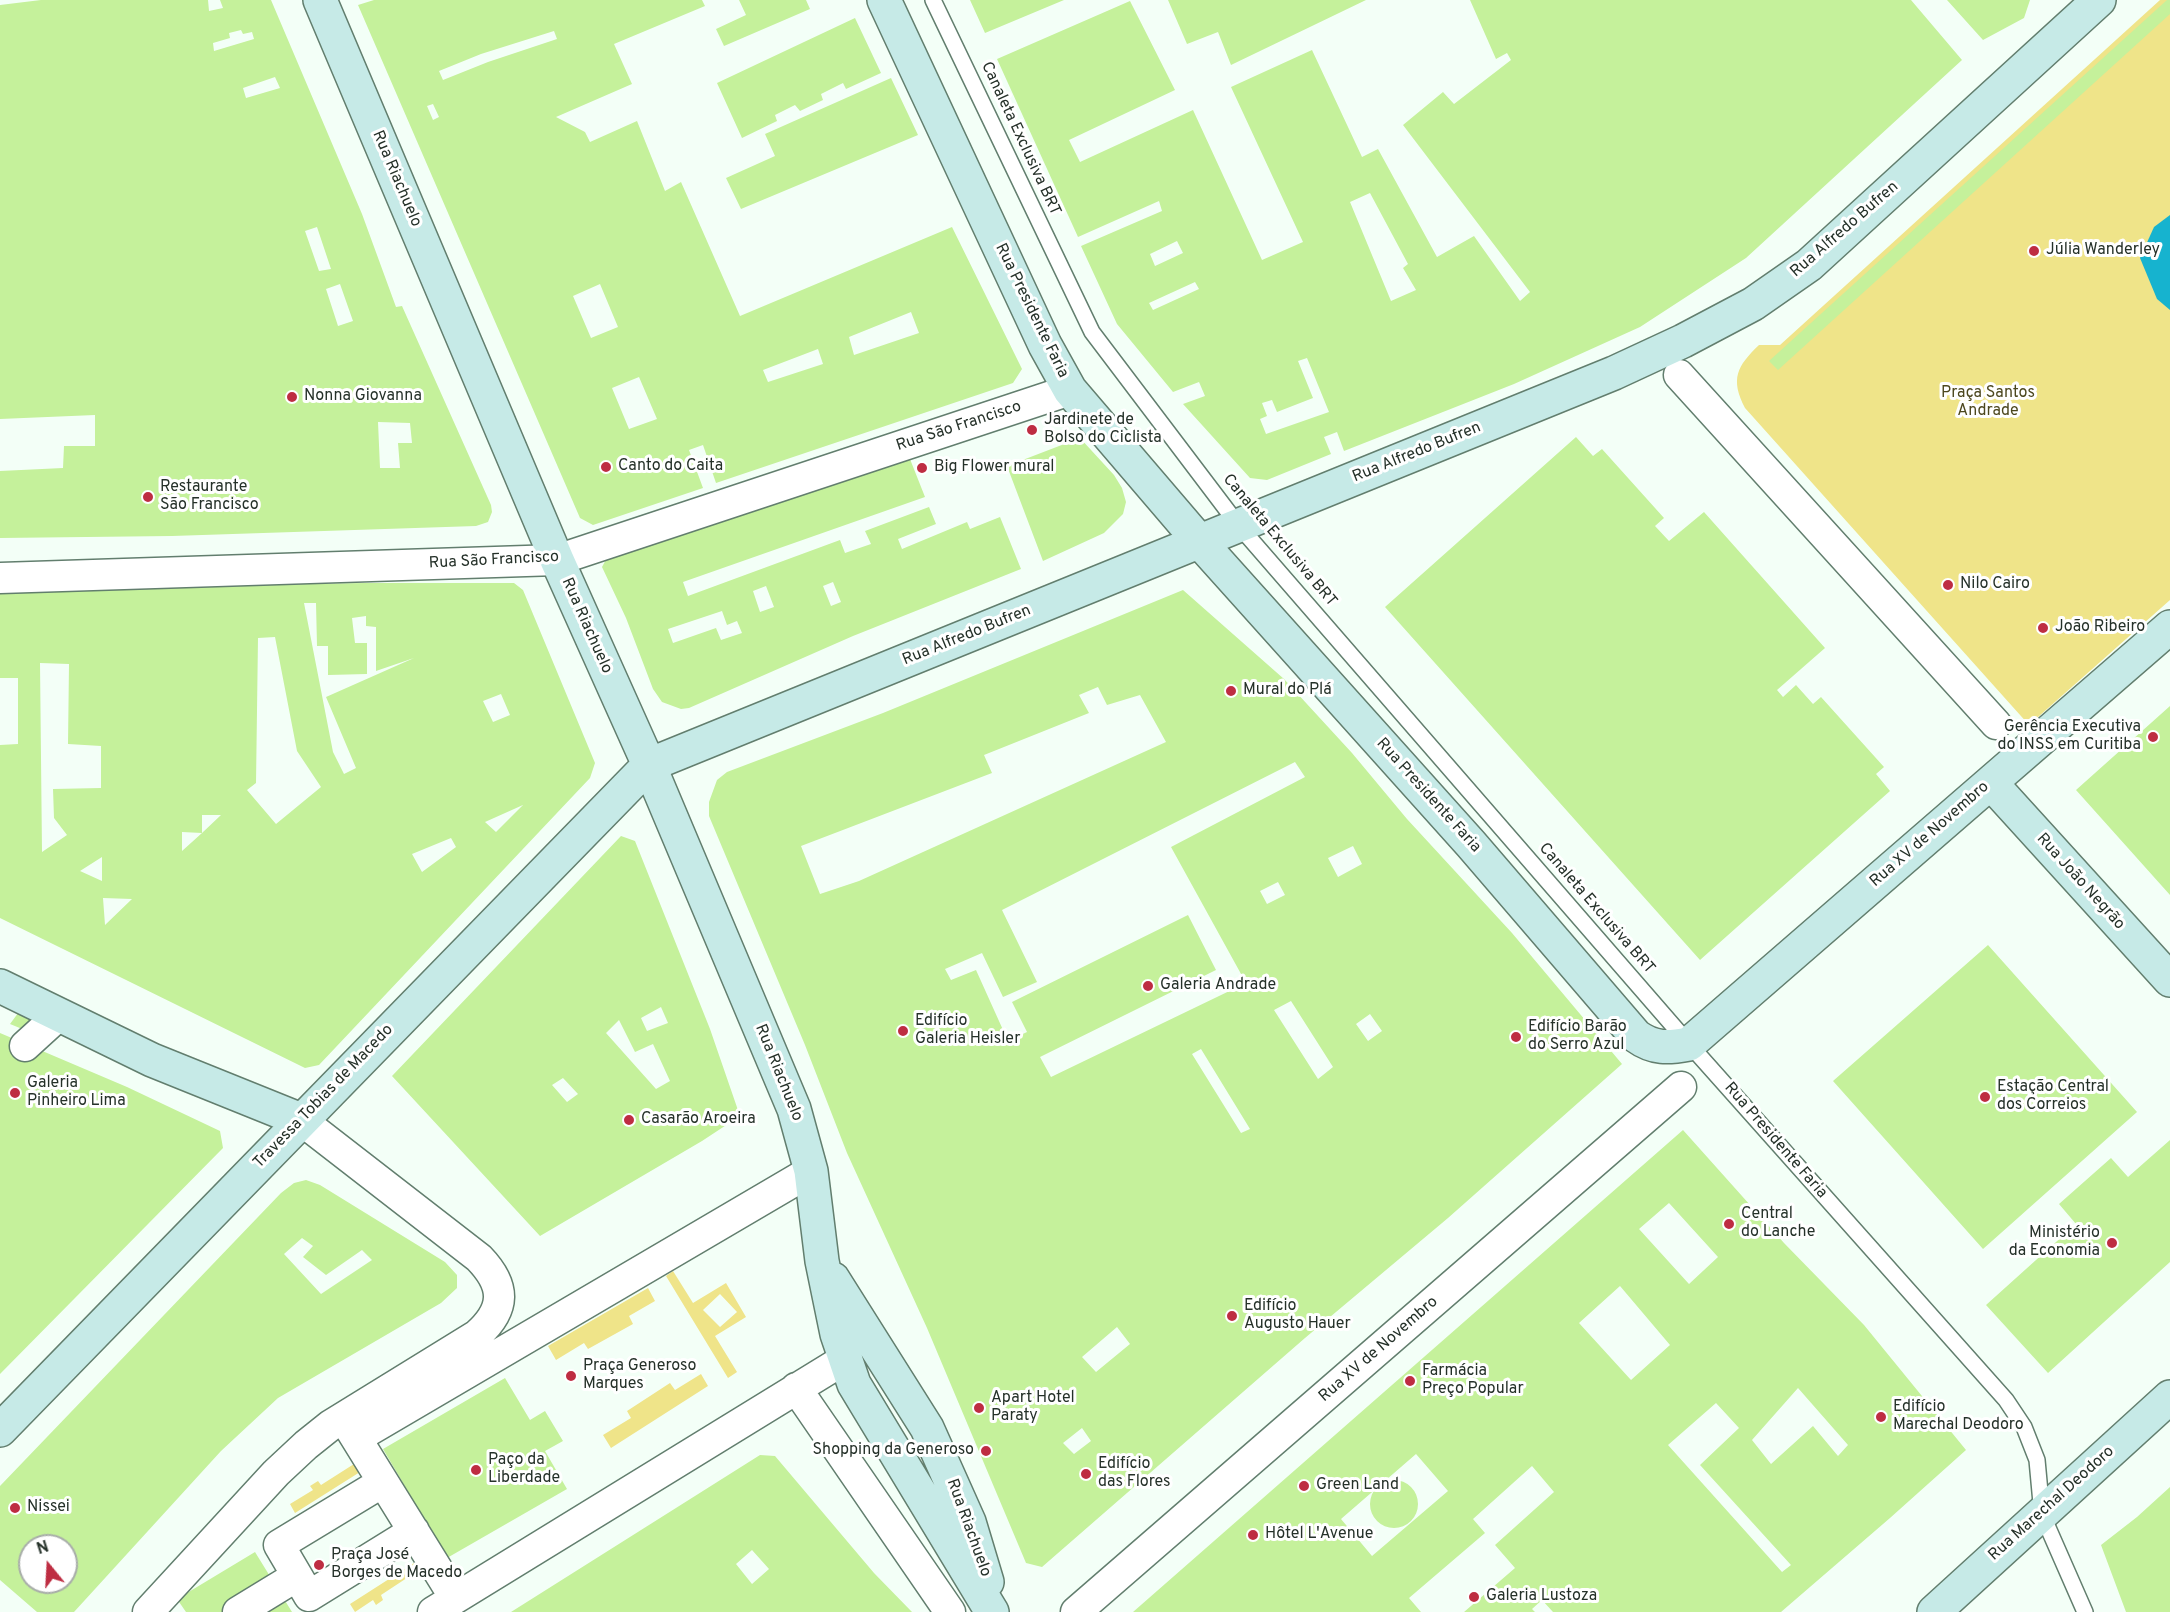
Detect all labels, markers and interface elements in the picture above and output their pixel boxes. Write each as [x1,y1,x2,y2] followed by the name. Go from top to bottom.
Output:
[976,59,1064,219] street label: Canaleta Exclusiva BRT
[367,128,425,230] street label: Rua Riachuelo
[1787,178,1903,282] street label: Rua Alfredo Bufren
[990,241,1072,381] street label: Rua Presidente Faria
[2046,241,2160,261] place label: Júlia Wanderley
[2027,244,2041,258] marker: Júlia Wanderley
[1941,384,2035,422] park label: Praça Santos Andrade
[304,387,422,407] place label: Nonna Giovanna
[285,390,299,404] marker: Nonna Giovanna
[894,398,1024,456] street label: Rua São Francisco
[1044,411,1162,449] place label: Jardinete de Bolso do Ciclista
[1350,418,1484,488] street label: Rua Alfredo Bufren
[1025,423,1039,437] marker: Jardinete de Bolso do Ciclista
[618,457,723,477] place label: Canto do Caita
[934,458,1054,478] place label: Big Flower mural
[599,460,613,474] marker: Canto do Caita
[915,461,929,475] marker: Big Flower mural
[1218,471,1340,611] street label: Canaleta Exclusiva BRT
[160,478,259,516] place label: Restaurante São Francisco
[141,490,155,504] marker: Restaurante São Francisco
[428,548,560,574] street label: Rua São Francisco
[556,575,616,677] street label: Rua Riachuelo
[1960,575,2030,595] place label: Nilo Cairo
[1941,578,1955,592] marker: Nilo Cairo
[900,601,1034,671] street label: Rua Alfredo Bufren
[2055,618,2145,638] place label: João Ribeiro
[2036,621,2050,635] marker: João Ribeiro
[1243,681,1332,701] place label: Mural do Plá
[1224,684,1238,698] marker: Mural do Plá
[1997,718,2141,756] place label: Gerência Executiva do INSS em Curitiba
[2146,730,2160,744] marker: Gerência Executiva do INSS em Curitiba
[1372,735,1484,857] street label: Rua Presidente Faria
[1867,778,1993,892] street label: Rua XV de Novembro
[2032,830,2128,934] street label: Rua João Negrão
[1534,840,1658,978] street label: Canaleta Exclusiva BRT
[1160,976,1276,996] place label: Galeria Andrade
[1141,979,1155,993] marker: Galeria Andrade
[915,1012,1020,1050] place label: Edifício Galeria Heisler
[1528,1018,1627,1056] place label: Edifício Barão do Serro Azul
[250,1021,398,1173] street label: Travessa Tobias de Macedo
[750,1022,806,1124] street label: Rua Riachuelo
[896,1024,910,1038] marker: Edifício Galeria Heisler
[1509,1030,1523,1044] marker: Edifício Barão do Serro Azul
[27,1074,126,1112] place label: Galeria Pinheiro Lima
[1997,1078,2109,1116] place label: Estação Central dos Correios
[1719,1079,1831,1203] street label: Rua Presidente Faria
[8,1086,22,1100] marker: Galeria Pinheiro Lima
[1978,1090,1992,1104] marker: Estação Central dos Correios
[641,1110,756,1130] place label: Casarão Aroeira
[622,1113,636,1127] marker: Casarão Aroeira
[1741,1205,1815,1243] place label: Central do Lanche
[1722,1217,1736,1231] marker: Central do Lanche
[2009,1224,2100,1262] place label: Ministério da Economia
[2105,1236,2119,1250] marker: Ministério da Economia
[1316,1293,1442,1407] street label: Rua XV de Novembro
[1244,1297,1351,1335] place label: Edifício Augusto Hauer
[1225,1309,1239,1323] marker: Edifício Augusto Hauer
[583,1357,696,1395] place label: Praça Generoso Marques
[1422,1362,1524,1400] place label: Farmácia Preço Popular
[564,1369,578,1383] marker: Praça Generoso Marques
[1403,1374,1417,1388] marker: Farmácia Preço Popular
[991,1389,1075,1427] place label: Apart Hotel Paraty
[1893,1398,2024,1436] place label: Edifício Marechal Deodoro
[972,1401,986,1415] marker: Apart Hotel Paraty
[1874,1410,1888,1424] marker: Edifício Marechal Deodoro
[812,1441,974,1461] place label: Shopping da Generoso
[1985,1443,2119,1565] street label: Rua Marechal Deodoro
[979,1444,993,1458] marker: Shopping da Generoso
[488,1451,560,1489] place label: Paço da Liberdade
[1098,1455,1170,1493] place label: Edifício das Flores
[469,1463,483,1477] marker: Paço da Liberdade
[1079,1467,1093,1481] marker: Edifício das Flores
[941,1476,995,1580] street label: Rua Riachuelo
[1316,1476,1399,1496] place label: Green Land
[1297,1479,1311,1493] marker: Green Land
[27,1498,70,1518] place label: Nissei
[8,1501,22,1515] marker: Nissei
[1265,1525,1373,1545] place label: Hôtel L'Avenue
[1246,1528,1260,1542] marker: Hôtel L'Avenue
[18,1534,78,1594] north arrow
[34,1537,52,1560] text: N
[331,1546,462,1584] place label: Praça José Borges de Macedo
[312,1558,326,1572] marker: Praça José Borges de Macedo
[1486,1587,1597,1607] place label: Galeria Lustoza
[1467,1590,1481,1604] marker: Galeria Lustoza

